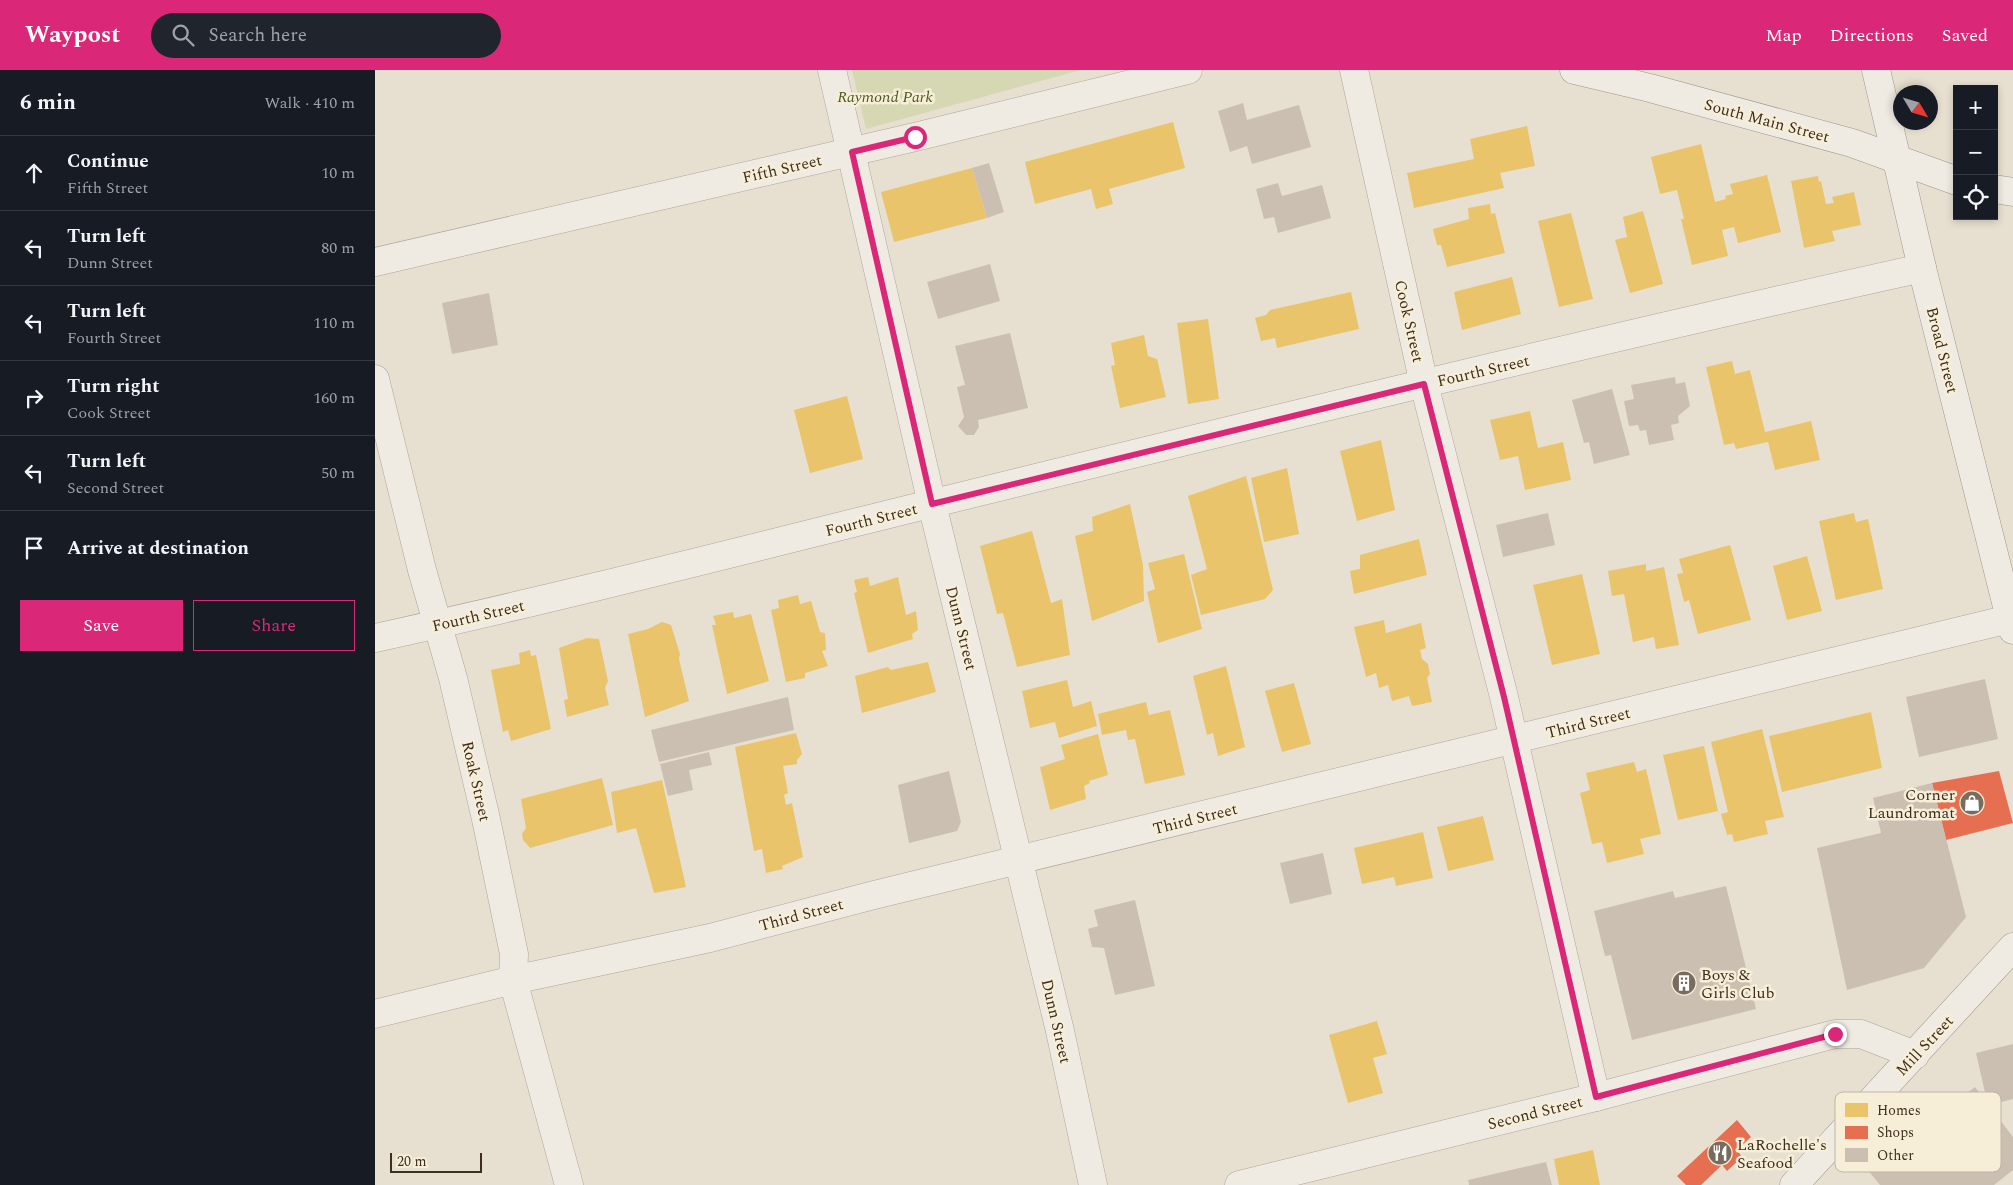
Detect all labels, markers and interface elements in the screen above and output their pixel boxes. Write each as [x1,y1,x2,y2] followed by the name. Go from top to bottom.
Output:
[151,13,501,58] search box
[25,17,121,53] text: Waypost
[169,21,197,49] icon: search
[209,21,307,50] text: Search here
[1766,22,1802,49] text: Map
[1830,22,1914,49] text: Directions
[1942,22,1988,49] text: Saved
[837,85,933,109] park label: Raymond Park
[1893,85,1938,130] north arrow
[1953,85,1998,220] map controls
[1953,85,1998,130] button: +
[20,87,76,119] text: 6 min
[264,91,355,115] text: Walk · 410 m
[1701,93,1832,149] street label: South Main Street
[904,126,927,149] route start
[1953,130,1998,175] button: −
[67,147,149,176] text: Continue
[740,148,825,190] street label: Fifth Street
[20,159,48,187] icon: ahead
[321,161,355,185] text: 10 m
[1953,175,1998,220] button: locate
[67,176,148,200] text: Fifth Street
[67,222,146,251] text: Turn left
[20,234,48,262] icon: left
[321,236,355,260] text: 80 m
[67,251,153,275] text: Dunn Street
[1388,278,1430,365] street label: Cook Street
[67,297,146,326] text: Turn left
[1920,304,1964,396] street label: Broad Street
[20,309,48,337] icon: left
[313,311,355,335] text: 110 m
[67,326,161,350] text: Fourth Street
[1435,349,1532,393] street label: Fourth Street
[67,372,160,401] text: Turn right
[20,384,48,412] icon: right
[313,386,355,410] text: 160 m
[67,401,151,425] text: Cook Street
[67,447,146,476] text: Turn left
[20,459,48,487] icon: left
[321,461,355,485] text: 50 m
[67,476,164,500] text: Second Street
[823,497,920,543] street label: Fourth Street
[20,534,48,562] icon: arrive
[67,534,249,563] text: Arrive at destination
[939,584,983,673] street label: Dunn Street
[430,594,527,638] street label: Fourth Street
[20,600,183,651] button: Save
[193,600,355,651] button: Share
[1543,701,1633,745] street label: Third Street
[455,739,497,824] street label: Roak Street
[1868,783,1955,825] place label: Corner Laundromat
[1959,790,1985,816] shop icon: Corner Laundromat
[1150,797,1240,841] street label: Third Street
[756,892,846,938] street label: Third Street
[1701,963,1775,1005] place label: Boys & Girls Club
[1671,970,1697,996] building icon: Boys & Girls Club
[1035,977,1077,1066] street label: Dunn Street
[1890,1010,1960,1082] street label: Mill Street
[1824,1023,1847,1046] route end
[1485,1090,1586,1136] street label: Second Street
[1835,1092,2001,1172] legend
[1877,1100,1921,1121] text: Homes
[1877,1122,1914,1143] text: Shops
[1737,1133,1827,1175] place label: LaRochelle's Seafood
[1707,1140,1733,1166] restaurant icon: LaRochelle's Seafood
[1877,1145,1914,1166] text: Other
[390,1150,483,1173] scale bar
[397,1151,427,1172] text: 20 m

